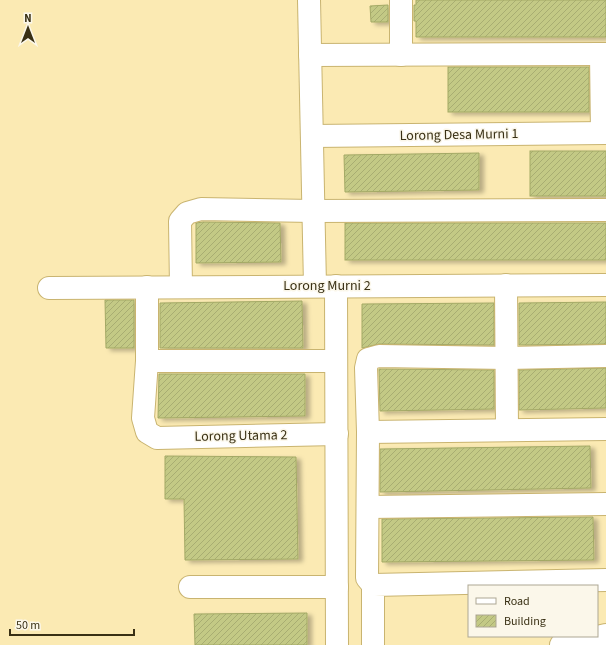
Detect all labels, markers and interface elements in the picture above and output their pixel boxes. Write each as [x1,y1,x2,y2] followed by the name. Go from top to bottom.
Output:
[8,8,48,48] north arrow
[24,11,32,26] text: N
[399,124,519,146] street label: Lorong Desa Murni 1
[283,276,371,296] street label: Lorong Murni 2
[194,425,288,447] street label: Lorong Utama 2
[468,585,598,637] legend
[504,593,530,610] text: Road
[10,611,134,637] scale bar
[504,613,546,630] text: Building
[16,617,40,634] text: 50 m

